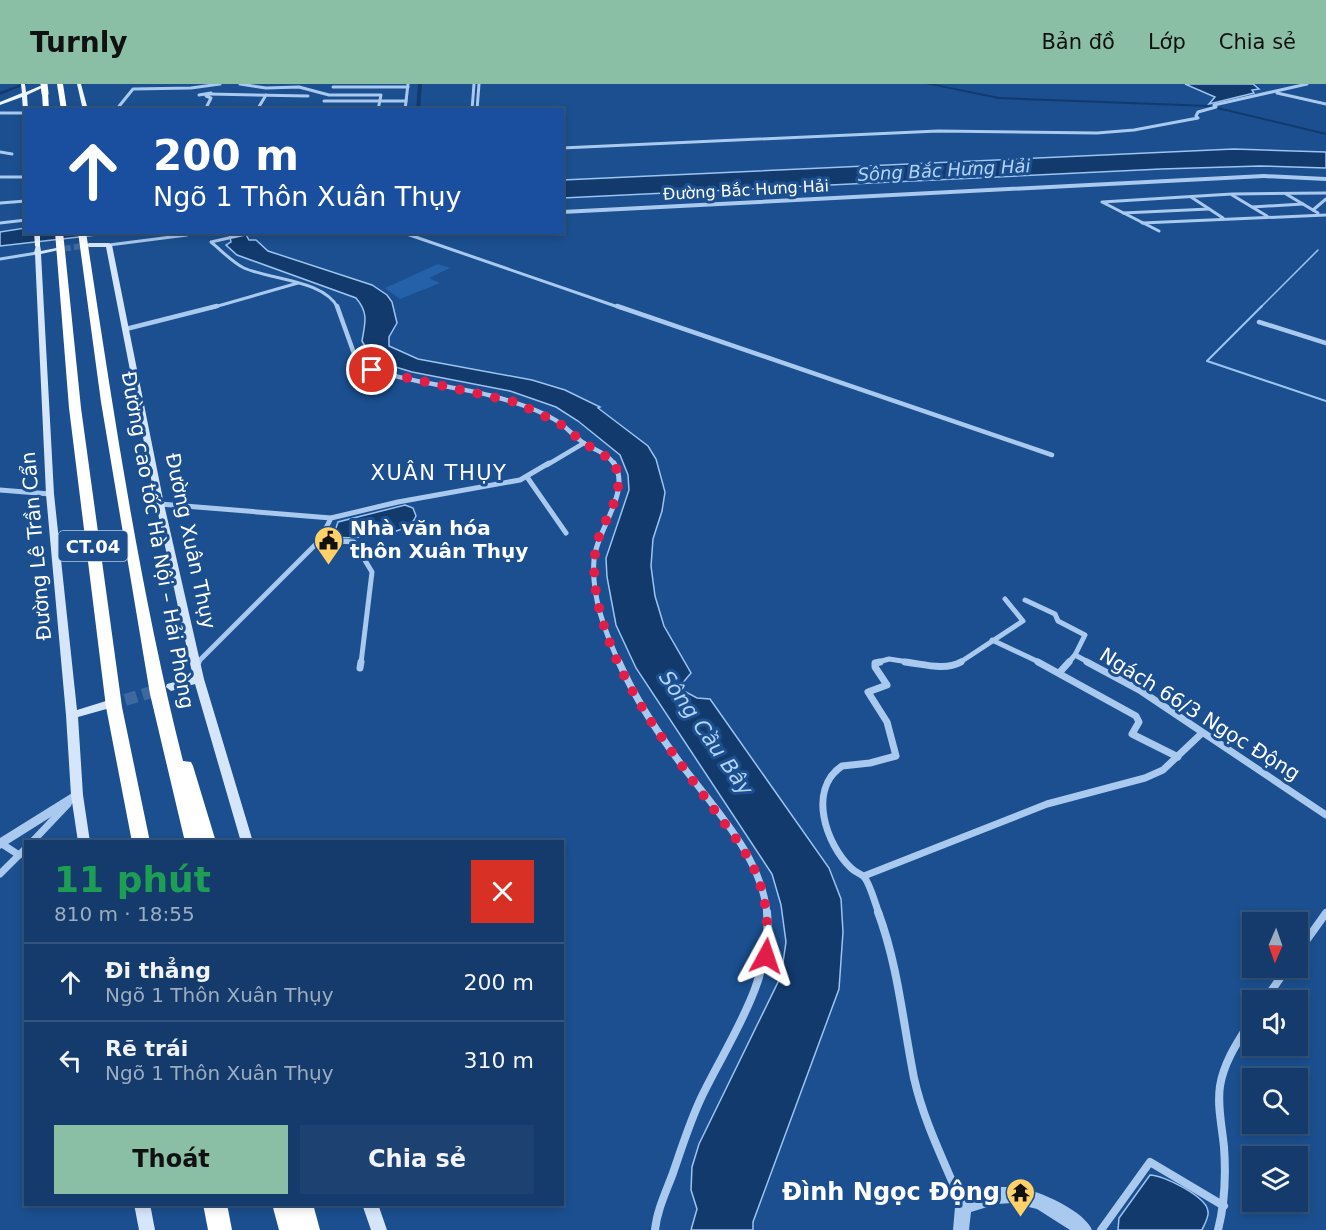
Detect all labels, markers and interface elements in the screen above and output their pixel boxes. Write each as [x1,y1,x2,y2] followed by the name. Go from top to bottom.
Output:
[30,26,128,59] text: Turnly
[1041,30,1115,54] text: Bản đồ
[1148,30,1186,54] text: Lớp
[1219,30,1296,54] text: Chia sẻ
[153,131,299,180] text: 200 m
[54,132,132,210] icon: ahead
[857,155,1031,185] water label: Sông Bắc Hưng Hải
[663,176,829,204] street label: Đường Bắc Hưng Hải
[153,181,462,212] text: Ngõ 1 Thôn Xuân Thụy
[346,344,397,395] pin
[355,353,388,386] icon: arrive
[116,369,200,711] street label: Đường cao tốc Hà Nội – Hải Phòng
[16,451,56,641] street label: Đường Lê Trần Cẩn
[161,451,221,631] street label: Đường Xuân Thụy
[371,460,507,485] district label: XUÂN THỤY
[350,516,528,563] place label: Nhà văn hóa thôn Xuân Thụy
[313,524,345,566] public building icon: Nhà văn hóa thôn Xuân Thụy
[58,531,128,561] road number: CT.04
[1095,642,1305,786] street label: Ngách 66/3 Ngọc Động
[654,666,758,800] water label: Sông Cầu Bây
[54,859,211,900] text: 11 phút
[471,860,534,923] button: close
[54,902,195,926] text: 810 m · 18:55
[1242,912,1308,978] north arrow
[1242,912,1308,1212] map controls
[734,924,798,988] position arrow
[105,958,211,983] text: Đi thẳng
[54,966,87,999] icon: ahead
[464,970,534,995] text: 200 m
[105,983,334,1007] text: Ngõ 1 Thôn Xuân Thụy
[1242,990,1308,1056] button: sound
[105,1036,188,1061] text: Rẽ trái
[54,1044,87,1077] icon: left
[464,1048,534,1073] text: 310 m
[105,1061,334,1085] text: Ngõ 1 Thôn Xuân Thụy
[1242,1068,1308,1134] button: search
[54,1125,288,1194] button: Thoát
[300,1125,534,1194] button: Chia sẻ
[1242,1146,1308,1212] button: layers
[1005,1176,1037,1218] temple icon: Đình Ngọc Động
[782,1178,1000,1206] place label: Đình Ngọc Động

